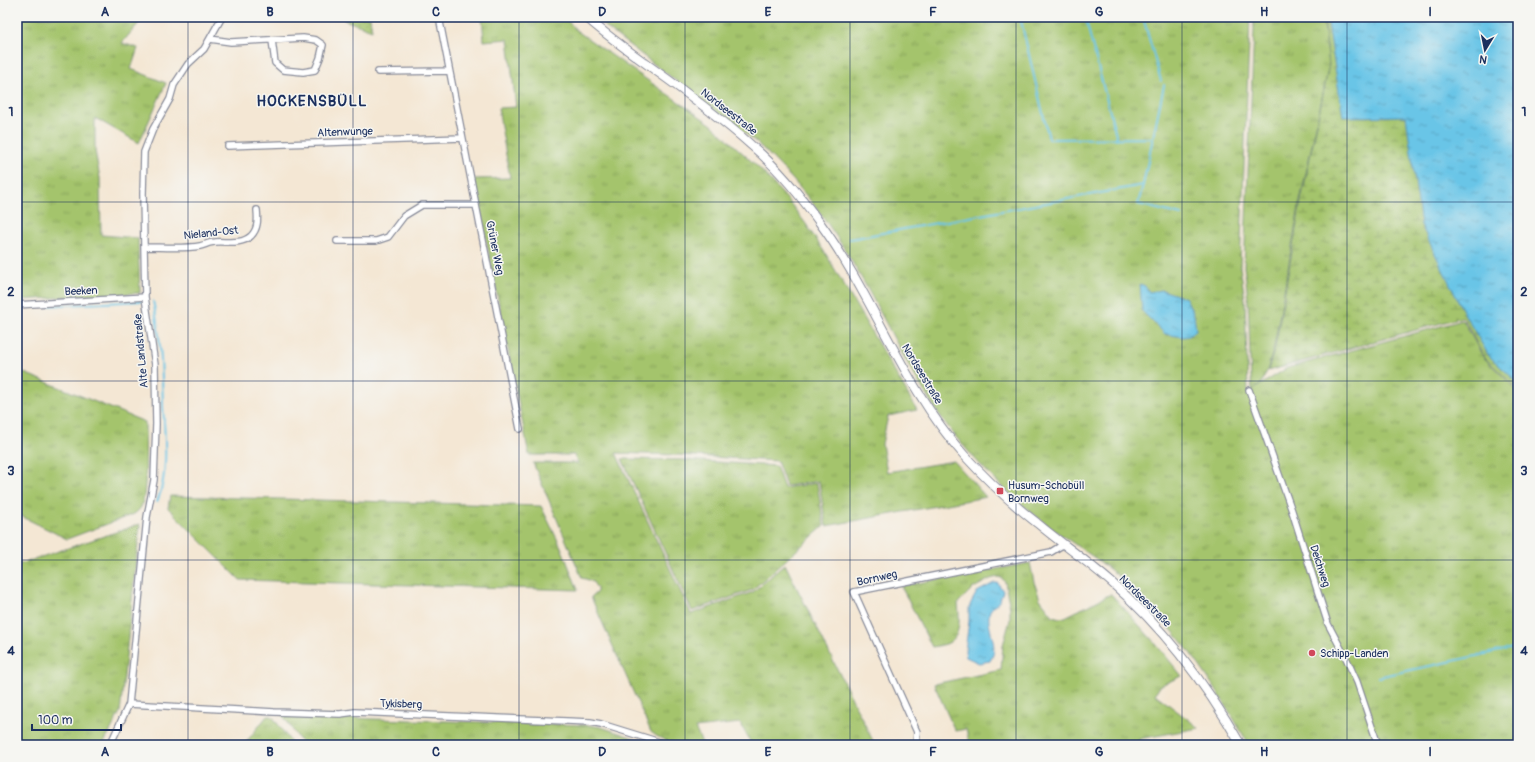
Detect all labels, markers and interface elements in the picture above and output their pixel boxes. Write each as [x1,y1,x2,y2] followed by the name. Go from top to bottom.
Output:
[101,4,110,20] text: A
[266,4,274,20] text: B
[432,4,440,20] text: C
[598,4,606,20] text: D
[765,4,772,20] text: E
[929,4,937,20] text: F
[1095,4,1104,20] text: G
[1260,4,1268,20] text: H
[1428,4,1432,20] text: I
[1465,30,1505,70] north arrow
[1478,52,1488,66] text: N
[698,86,760,138] street label: Nordseestraße
[257,92,367,111] district label: HOCKENSBÜLL
[8,104,14,120] text: 1
[1521,104,1527,120] text: 1
[317,125,374,139] street label: Altenwunge
[483,220,507,277] street label: Grüner Weg
[183,224,240,242] street label: Nieland-Ost
[7,284,15,300] text: 2
[64,284,98,298] street label: Beeken
[1520,284,1528,300] text: 2
[131,313,151,389] street label: Alte Landstraße
[899,342,945,407] street label: Nordseestraße
[7,463,15,479] text: 3
[1520,463,1528,479] text: 3
[1008,479,1084,505] place label: Husum-Schobüll Bornweg
[995,486,1005,496] marker: Husum-Schobüll Bornweg
[1307,543,1333,589] street label: Deichweg
[856,567,899,589] street label: Bornweg
[1116,572,1174,630] street label: Nordseestraße
[7,643,15,659] text: 4
[1520,643,1528,659] text: 4
[1320,647,1388,660] place label: Schipp-Landen
[1307,648,1317,658] marker: Schipp-Landen
[380,697,423,711] street label: Tykisberg
[32,706,121,732] scale bar
[38,713,73,728] text: 100 m
[101,744,110,760] text: A
[266,744,274,760] text: B
[432,744,440,760] text: C
[598,744,606,760] text: D
[765,744,772,760] text: E
[929,744,937,760] text: F
[1095,744,1104,760] text: G
[1260,744,1268,760] text: H
[1428,744,1432,760] text: I

